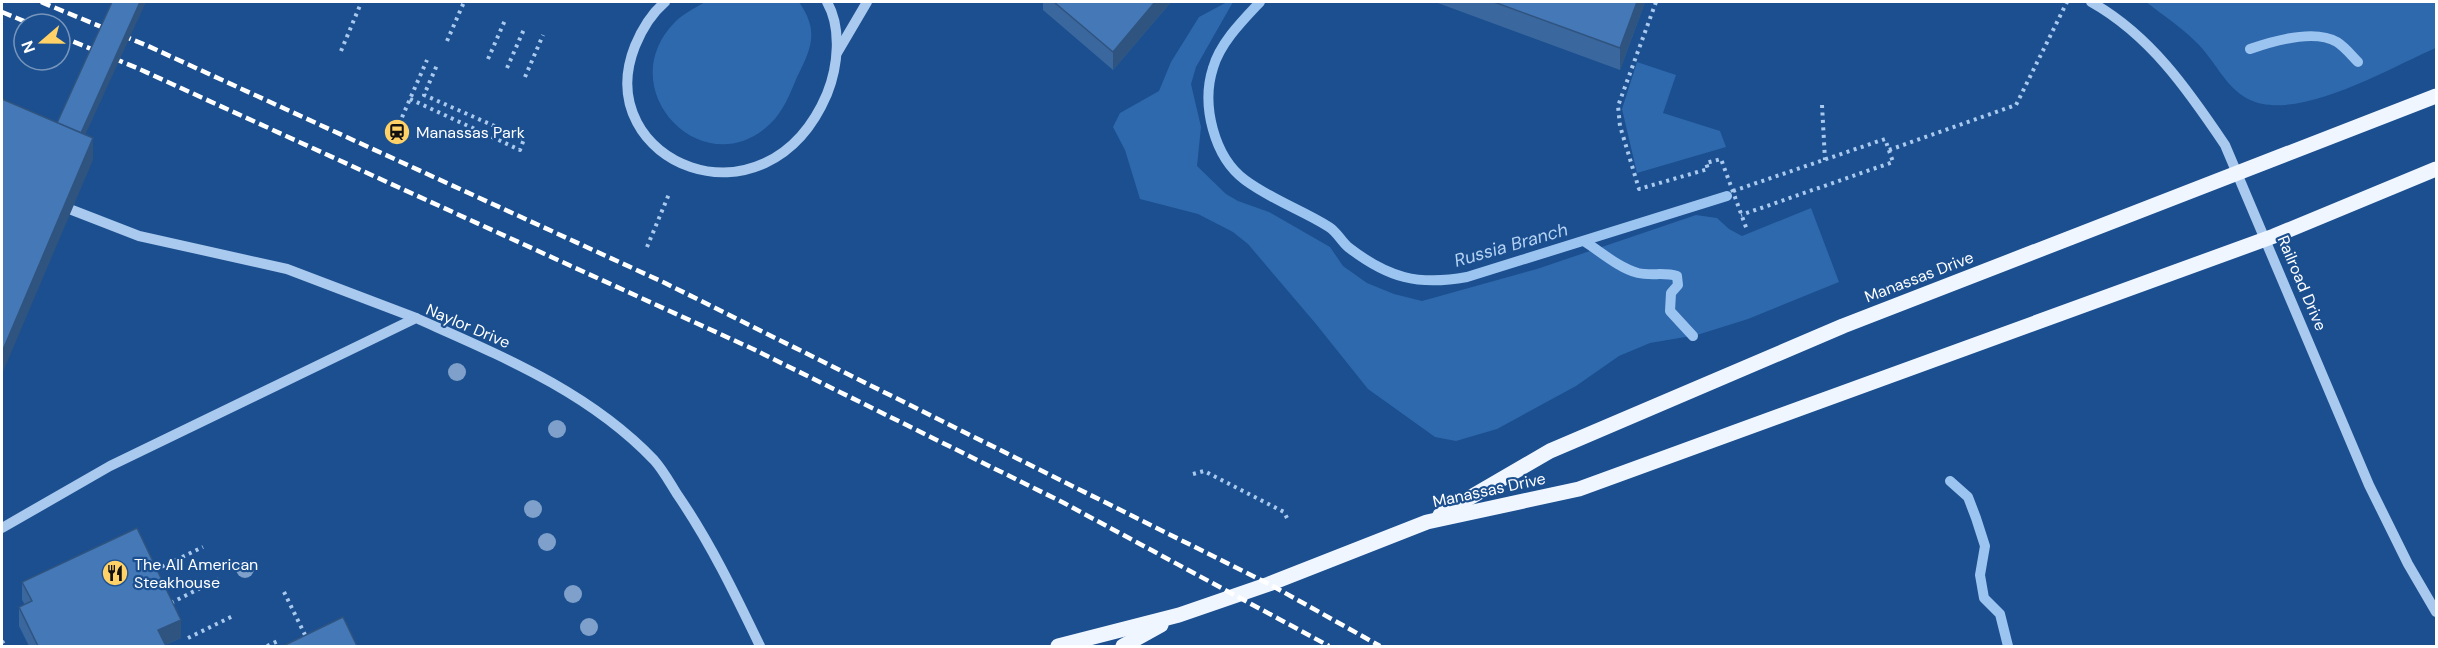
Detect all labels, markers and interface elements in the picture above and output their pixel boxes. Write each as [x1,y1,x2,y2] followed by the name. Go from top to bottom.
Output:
[12,12,72,72] north arrow
[17,38,40,56] text: N
[382,117,412,147] station icon: Manassas Park
[416,122,525,143] place label: Manassas Park
[1451,217,1571,273] water label: Russia Branch
[2273,232,2331,334] street label: Railroad Drive
[1862,247,1976,307] street label: Manassas Drive
[423,299,513,353] street label: Naylor Drive
[1431,468,1547,512] street label: Manassas Drive
[134,554,258,593] place label: The All American Steakhouse
[100,558,130,588] restaurant icon: The All American Steakhouse

